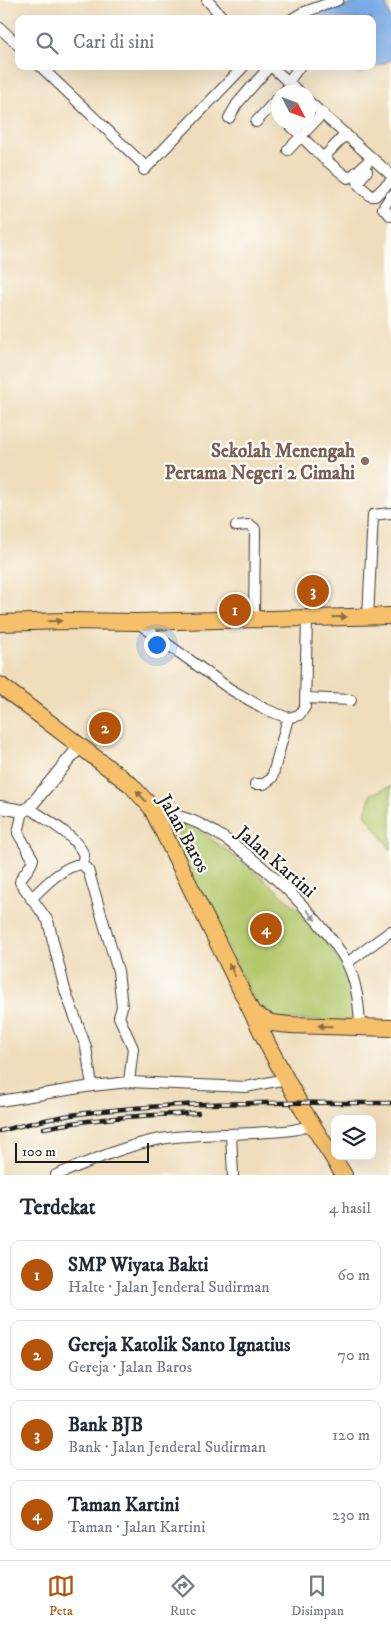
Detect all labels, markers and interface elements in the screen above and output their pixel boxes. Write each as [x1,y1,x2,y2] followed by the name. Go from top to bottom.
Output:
[15,15,376,70] search box
[33,29,61,57] icon: search
[73,31,154,54] text: Cari di sini
[271,85,316,130] north arrow
[164,440,356,485] place label: Sekolah Menengah Pertama Negeri 2 Cimahi
[359,455,371,467] marker: Sekolah Menengah Pertama Negeri 2 Cimahi
[297,572,329,610] pin: 3
[219,591,251,629] pin: 1
[332,613,348,621] one-way arrow
[48,617,64,625] one-way arrow
[144,632,170,658] your location
[89,709,121,747] pin: 2
[152,789,215,877] street label: Jalan Baros
[135,790,147,802] one-way arrow
[230,820,320,903] street label: Jalan Kartini
[306,909,317,922] one-way arrow
[250,910,282,948] pin: 4
[228,963,236,977] one-way arrow
[317,1022,333,1030] one-way arrow
[331,1115,376,1160] map controls
[331,1115,376,1160] button: layers
[15,1140,149,1163] scale bar
[22,1143,56,1161] text: 100 m
[20,1195,95,1221] text: Terdekat
[329,1198,371,1218] text: 4 hasil
[68,1254,208,1277] text: SMP Wiyata Bakti
[34,1265,40,1285] text: 1
[338,1265,370,1285] text: 60 m
[68,1277,270,1297] text: Halte · Jalan Jenderal Sudirman
[68,1334,290,1357] text: Gereja Katolik Santo Ignatius
[33,1345,41,1365] text: 2
[338,1345,370,1365] text: 70 m
[68,1357,192,1377] text: Gereja · Jalan Baros
[68,1414,143,1437] text: Bank BJB
[34,1425,40,1445] text: 3
[332,1425,370,1445] text: 120 m
[68,1437,266,1457] text: Bank · Jalan Jenderal Sudirman
[68,1494,179,1517] text: Taman Kartini
[32,1505,42,1525] text: 4
[332,1505,370,1525] text: 230 m
[68,1517,205,1537] text: Taman · Jalan Kartini
[47,1572,75,1620] tab: Peta
[169,1572,197,1620] tab: Rute
[291,1572,344,1620] tab: Disimpan

